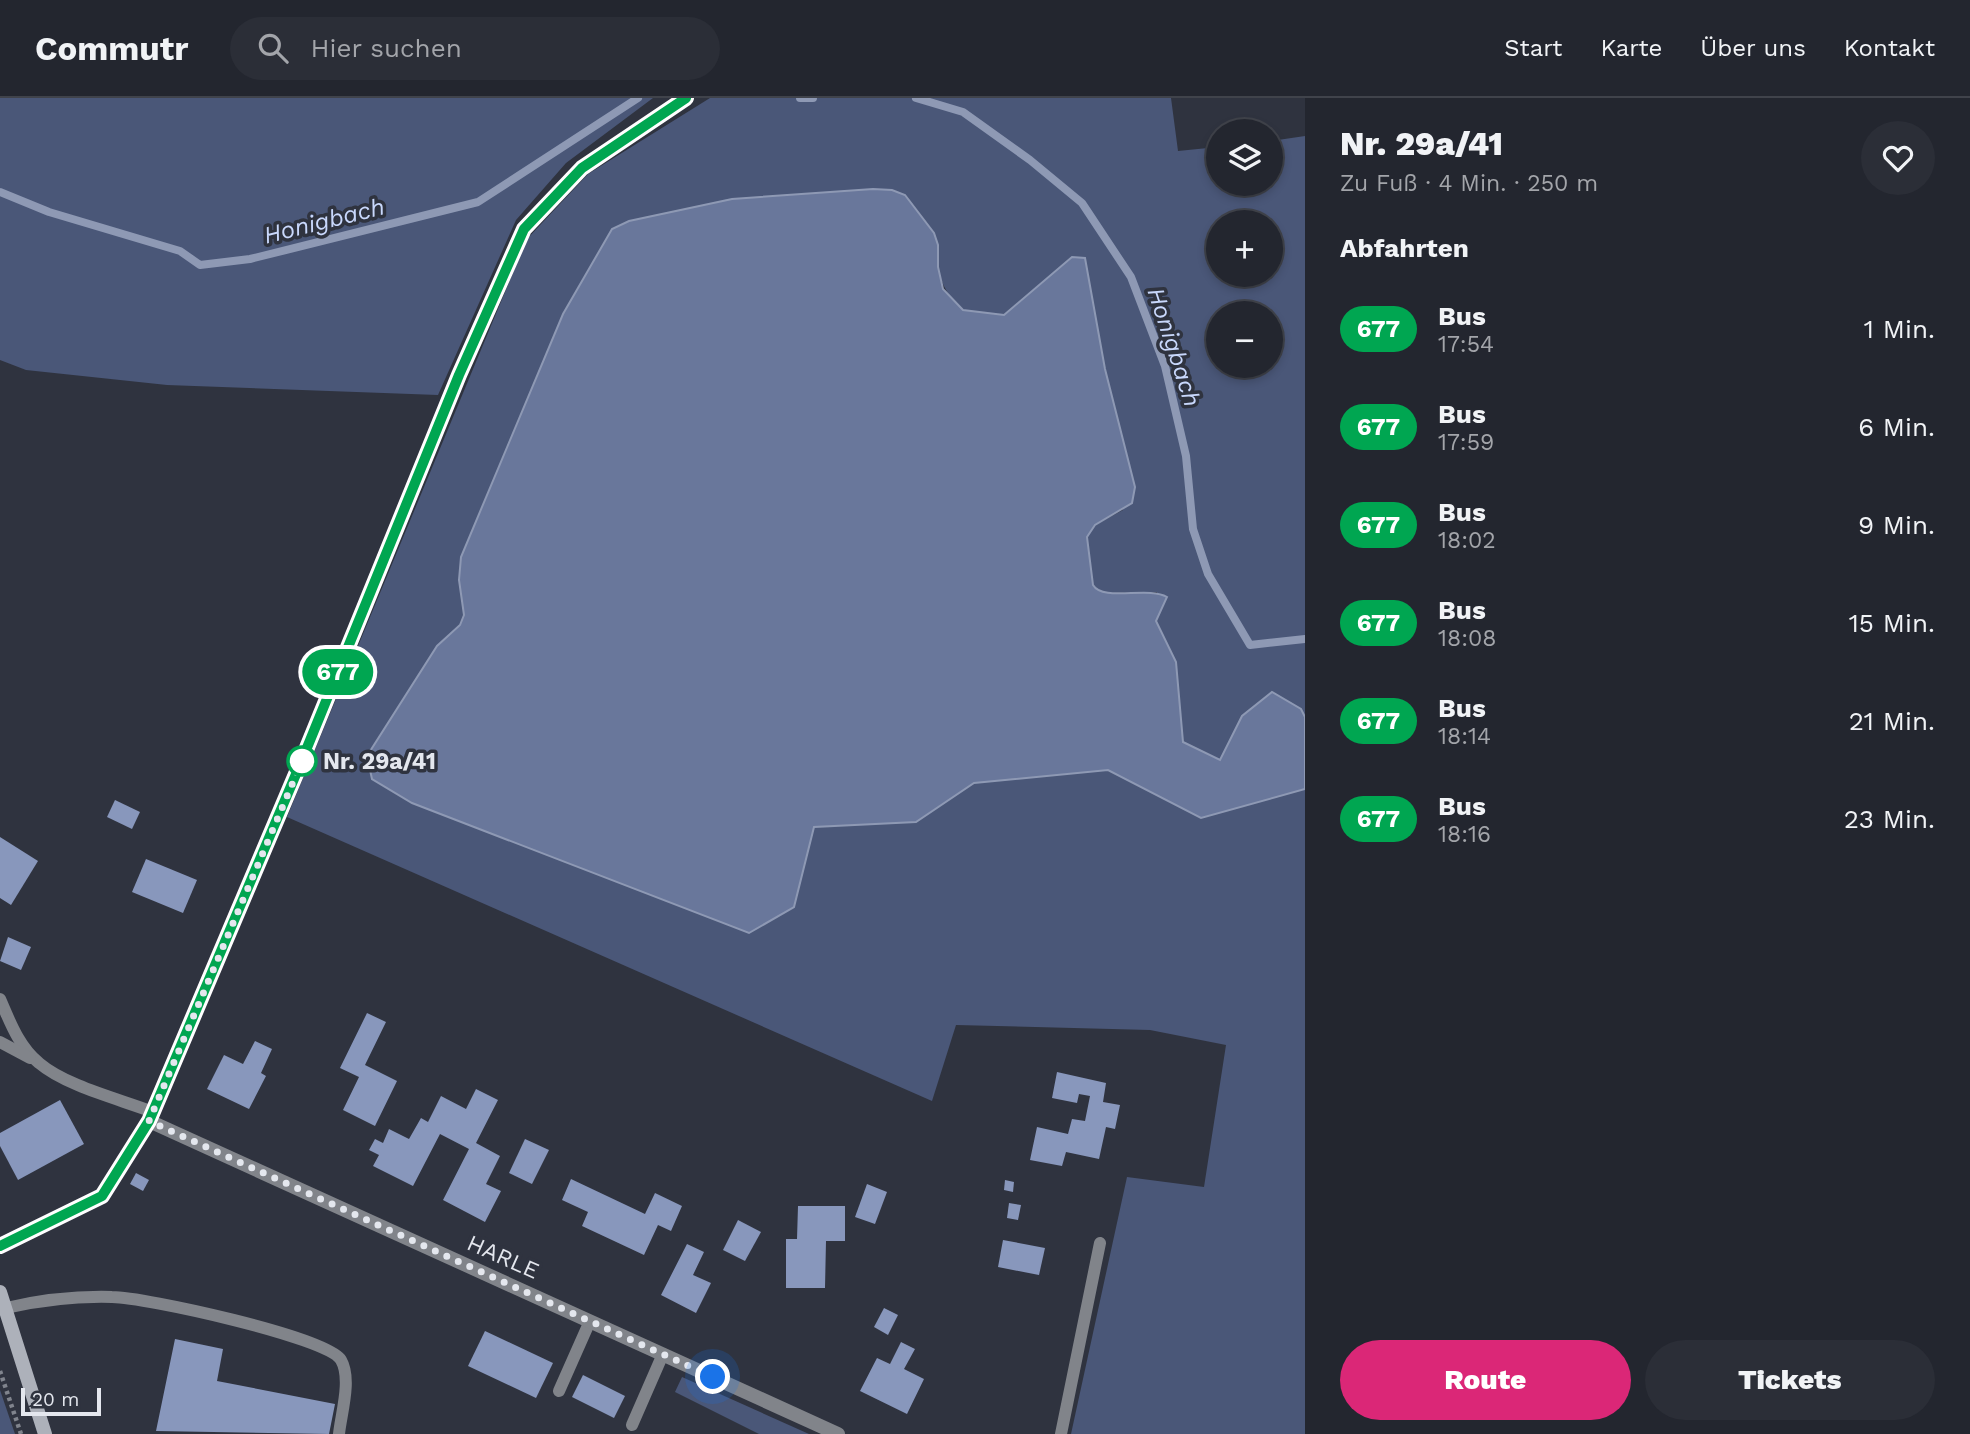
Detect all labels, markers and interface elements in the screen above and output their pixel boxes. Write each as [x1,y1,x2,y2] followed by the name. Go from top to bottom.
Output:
[230,17,720,80] search box
[35,29,188,68] text: Commutr
[254,29,292,67] icon: search
[310,33,462,63] text: Hier suchen
[1504,34,1562,62] text: Start
[1600,34,1662,62] text: Karte
[1700,34,1806,62] text: Über uns
[1844,34,1935,62] text: Kontakt
[1206,119,1283,378] map controls
[1206,119,1283,196] button: layers
[1861,121,1935,195] button: heart
[1340,124,1503,163] text: Nr. 29a/41
[1340,170,1598,197] text: Zu Fuß · 4 Min. · 250 m
[261,192,387,250] water label: Honigbach
[1206,210,1283,287] button: +
[1340,233,1469,263] text: Abfahrten
[1142,284,1206,410] water label: Honigbach
[1206,301,1283,378] button: −
[1438,301,1486,331] text: Bus
[1864,314,1935,344] text: 1 Min.
[1357,315,1400,343] text: 677
[1438,331,1494,358] text: 17:54
[1438,399,1486,429] text: Bus
[1858,412,1935,442] text: 6 Min.
[1357,413,1400,441] text: 677
[1438,429,1494,456] text: 17:59
[1438,497,1486,527] text: Bus
[1858,510,1935,540] text: 9 Min.
[1357,511,1400,539] text: 677
[1438,527,1496,554] text: 18:02
[1438,595,1486,625] text: Bus
[1849,608,1935,638] text: 15 Min.
[1357,609,1400,637] text: 677
[1438,625,1496,652] text: 18:08
[298,649,378,695] line badge: 677
[316,658,360,686] text: 677
[1438,693,1486,723] text: Bus
[1849,706,1935,736] text: 21 Min.
[1357,707,1400,735] text: 677
[1438,723,1491,750] text: 18:14
[287,746,317,776] marker: Nr. 29a/41
[323,748,436,775] place label: Nr. 29a/41
[1438,791,1486,821] text: Bus
[1844,804,1935,834] text: 23 Min.
[1357,805,1400,833] text: 677
[1438,821,1491,848] text: 18:16
[463,1229,543,1285] street label: HARLE
[1340,1340,1631,1420] button: Route
[1645,1340,1935,1420] button: Tickets
[695,1359,730,1394] your location
[21,1385,102,1417] scale bar
[32,1388,79,1411] text: 20 m

